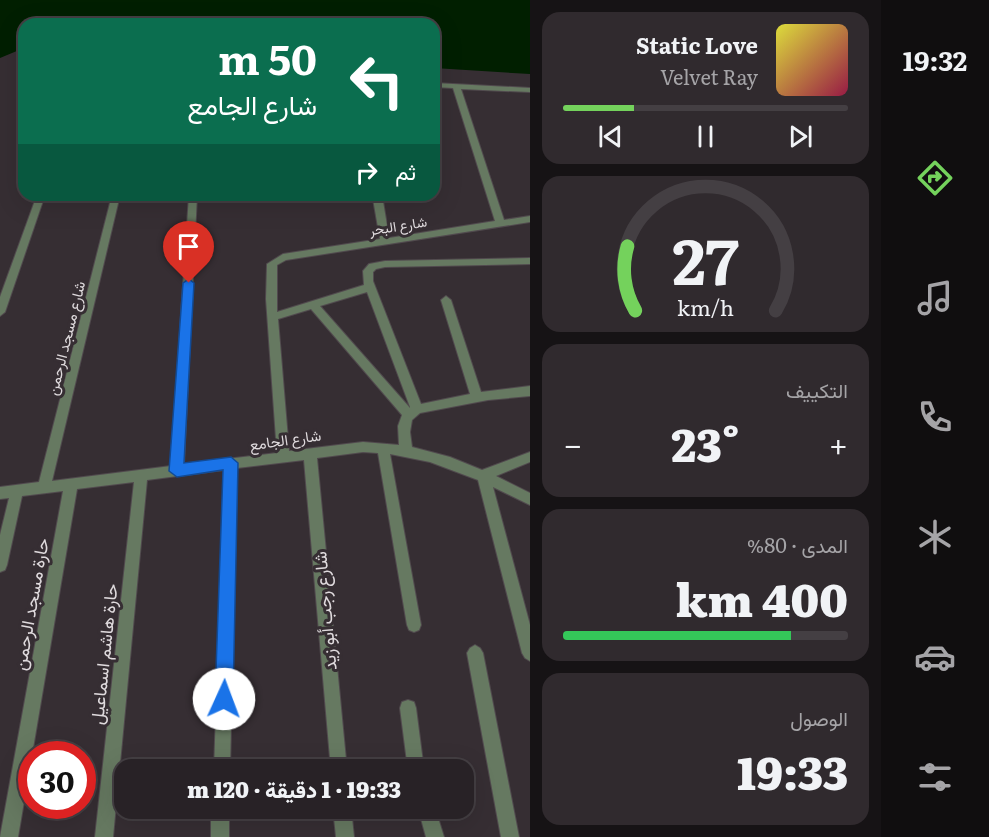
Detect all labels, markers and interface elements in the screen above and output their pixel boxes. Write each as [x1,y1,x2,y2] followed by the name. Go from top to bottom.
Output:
[218,26,317,88] text: 50 m
[636,28,758,61] text: Static Love
[903,39,967,79] text: 19:32
[338,42,416,120] icon: left
[660,61,758,91] text: Velvet Ray
[187,83,317,123] text: شارع الجامع
[594,120,627,153] icon: previous
[689,120,722,153] icon: pause
[784,120,817,153] icon: next
[395,154,416,187] text: ثم
[350,156,383,189] icon: right
[914,157,956,199] icon: directions
[367,211,429,242] street label: شارع البحر
[672,212,739,304] text: 27
[163,221,214,283] pin
[172,230,205,263] icon: arrive
[914,277,956,319] icon: music
[40,278,91,398] street label: شارع مسجد الرحمن
[677,292,734,324] text: km/h
[786,374,848,404] text: التكييف
[914,396,956,438] icon: phone
[671,409,740,476] text: 23°
[563,418,582,467] text: −
[829,418,848,467] text: +
[248,423,323,456] street label: شارع الجامع
[914,516,956,558] icon: climate
[747,529,848,559] text: المدى · 80%
[5,536,55,672] street label: حارة مسجد الرحمن
[305,550,343,672] street label: شارع رجب أبو زيد
[676,564,848,631] text: 400 km
[82,582,124,726] street label: حارة هاشم اسماعيل
[914,636,956,678] icon: car
[192,667,256,731] position arrow
[790,702,848,732] text: الوصول
[737,737,848,804] text: 19:33
[18,741,96,819] speed limit sign: 30
[914,756,956,798] icon: filters
[187,772,401,805] text: 19:33 · 1 دقيقة · 120 m

